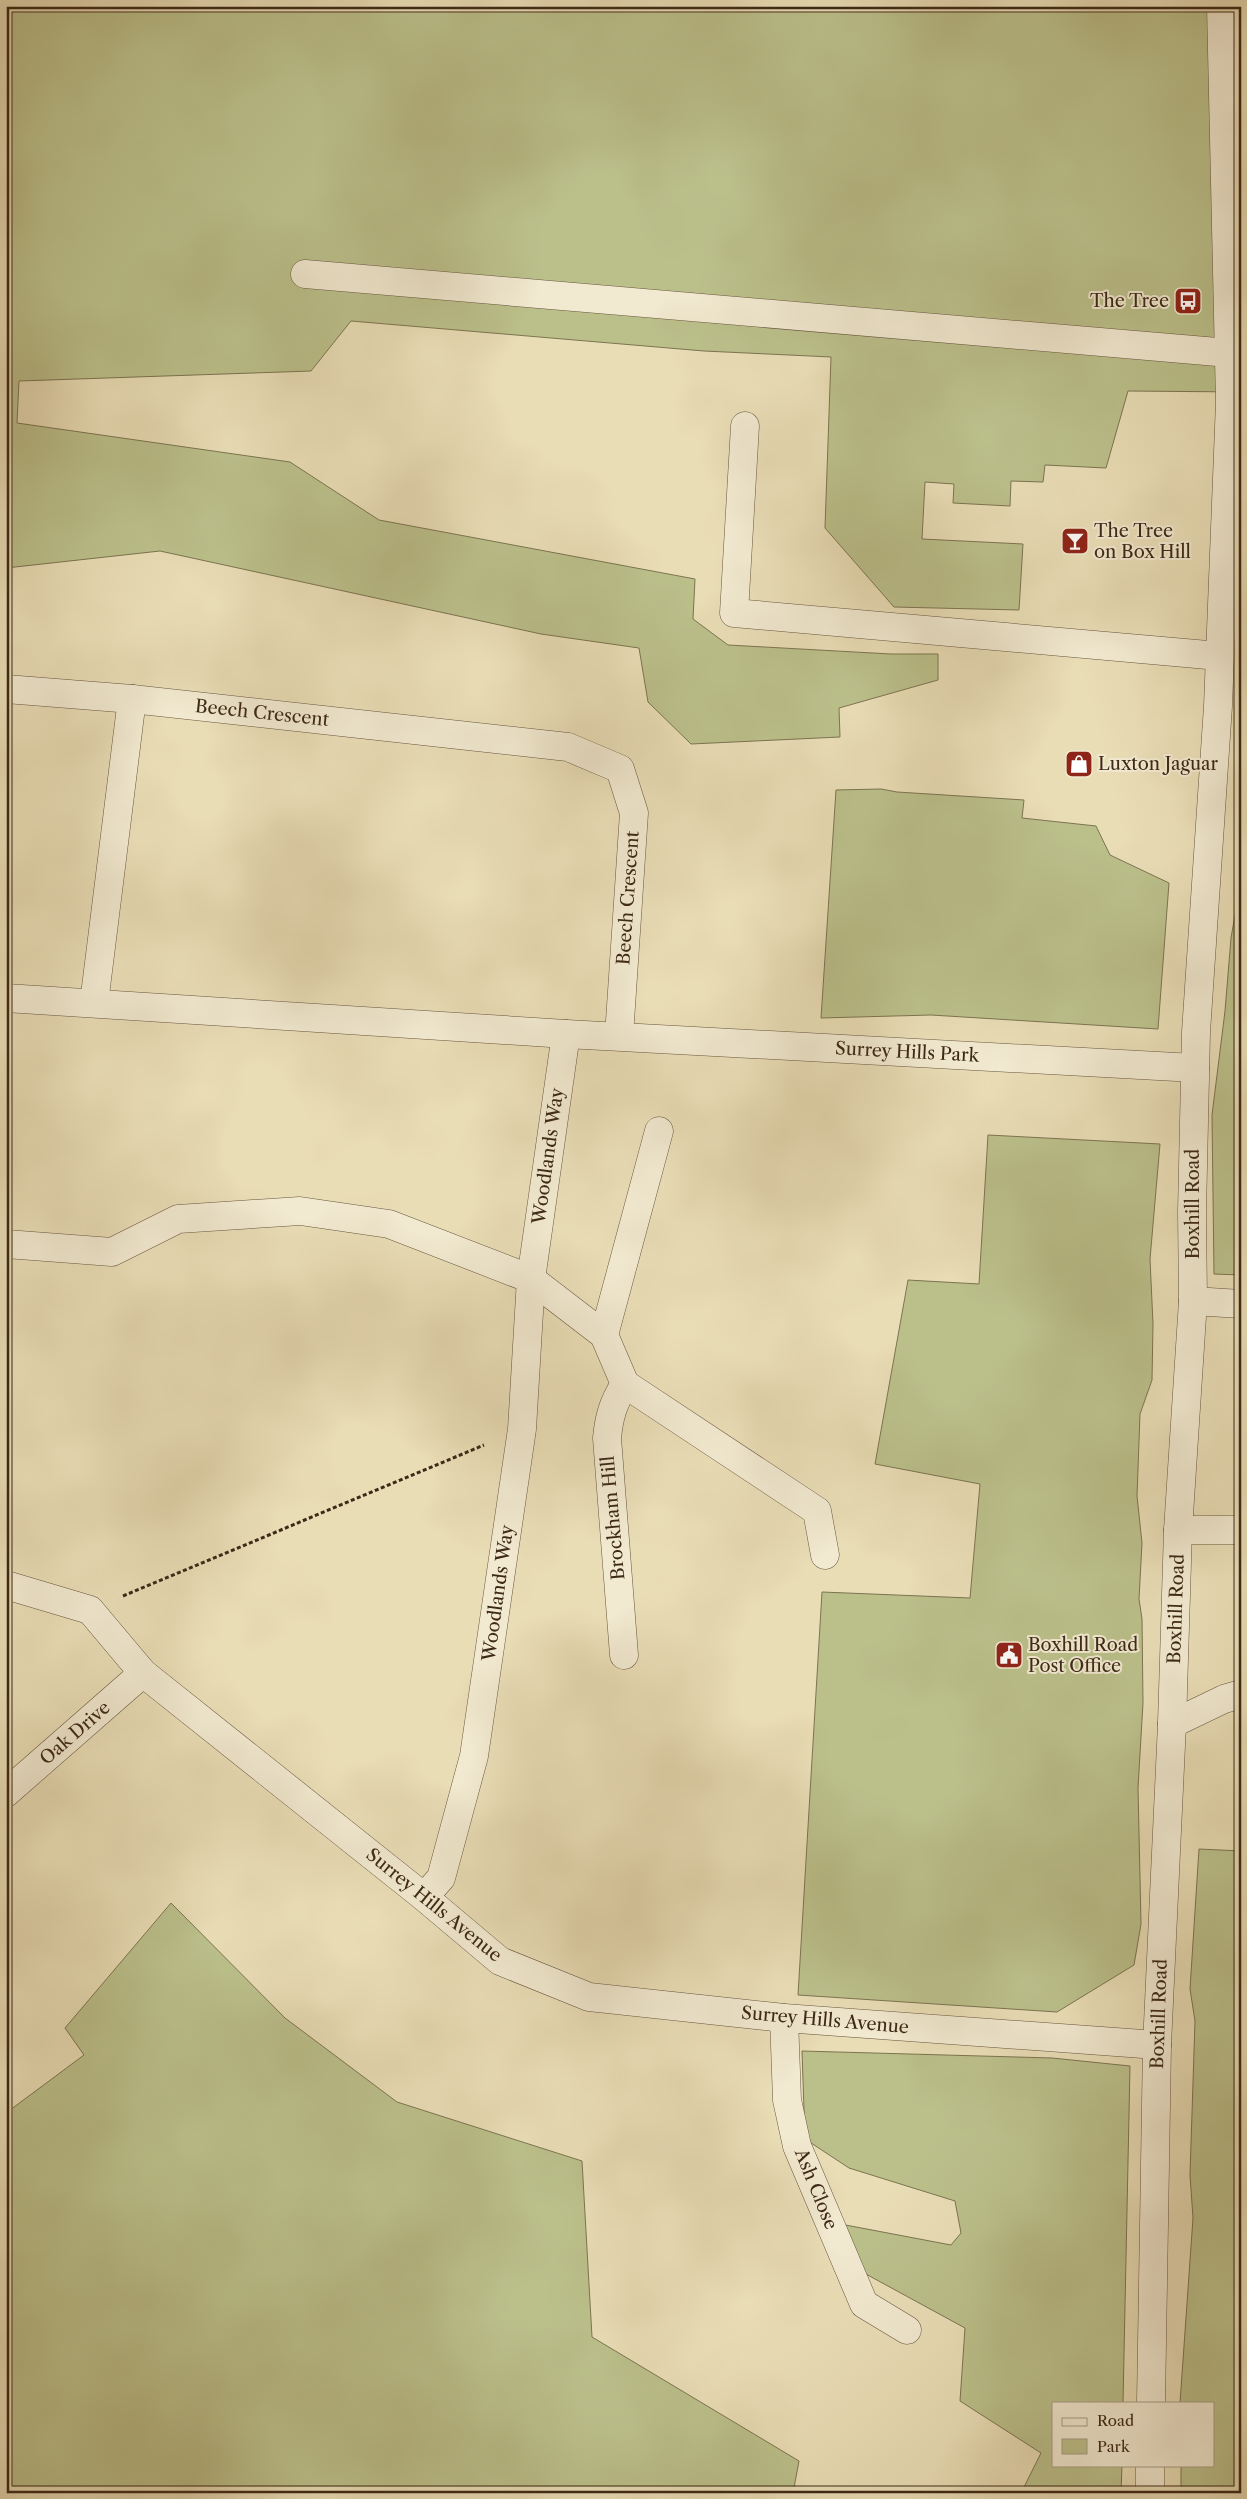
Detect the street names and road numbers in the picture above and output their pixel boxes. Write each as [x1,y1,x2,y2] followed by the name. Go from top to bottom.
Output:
[194,695,331,731] street label: Beech Crescent
[612,829,644,966] street label: Beech Crescent
[834,1037,981,1067] street label: Surrey Hills Park
[527,1085,569,1227] street label: Woodlands Way
[1182,1149,1204,1259] street label: Boxhill Road
[597,1455,629,1581] street label: Brockham Hill
[477,1522,519,1664] street label: Woodlands Way
[1163,1553,1189,1665] street label: Boxhill Road
[35,1696,115,1770] street label: Oak Drive
[362,1844,506,1966] street label: Surrey Hills Avenue
[1146,1958,1172,2070] street label: Boxhill Road
[740,2002,910,2038] street label: Surrey Hills Avenue
[789,2144,842,2233] street label: Ash Close

